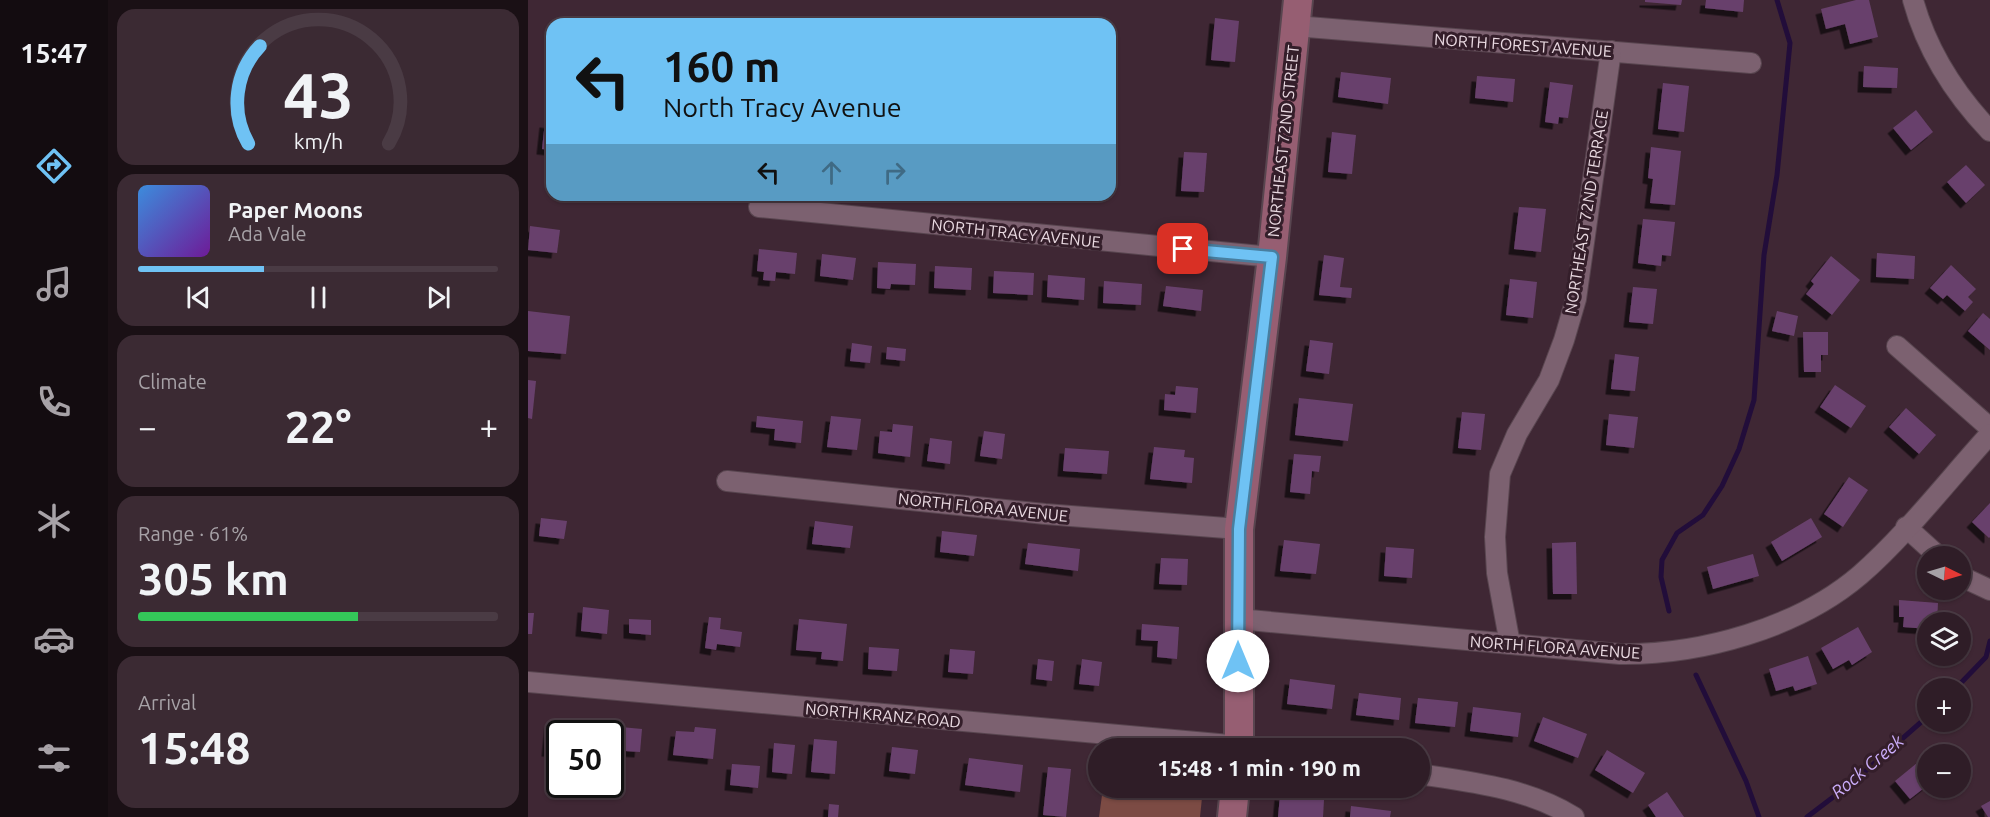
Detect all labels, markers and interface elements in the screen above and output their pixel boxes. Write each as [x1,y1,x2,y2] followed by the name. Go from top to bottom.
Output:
[1433,30,1613,60] street label: NORTH FOREST AVENUE
[20,38,88,68] text: 15:47
[564,42,642,120] icon: left
[663,43,780,90] text: 160 m
[1264,44,1302,238] street label: NORTHEAST 72ND STREET
[283,60,353,130] text: 43
[663,92,902,122] text: North Tracy Avenue
[1561,109,1611,315] street label: NORTHEAST 72ND TERRACE
[293,129,343,153] text: km/h
[33,145,75,187] icon: directions
[752,156,785,189] icon: left
[815,156,848,189] icon: ahead
[878,156,911,189] icon: right
[228,197,363,222] text: Paper Moons
[930,215,1102,251] street label: NORTH TRACY AVENUE
[228,222,306,245] text: Ada Vale
[1157,223,1208,274] pin
[1166,232,1199,265] icon: arrive
[33,263,75,305] icon: music
[182,281,215,314] icon: previous
[302,281,335,314] icon: pause
[422,281,455,314] icon: next
[138,370,207,393] text: Climate
[33,381,75,423] icon: phone
[285,401,351,452] text: 22°
[138,408,157,445] text: −
[479,408,498,445] text: +
[897,489,1069,525] street label: NORTH FLORA AVENUE
[33,500,75,542] icon: climate
[138,522,248,545] text: Range · 61%
[1917,546,1971,600] north arrow
[1917,546,1971,798] map controls
[138,553,289,604] text: 305 km
[1917,612,1971,666] button: layers
[33,618,75,660] icon: car
[1206,629,1270,693] position arrow
[1469,632,1641,662] street label: NORTH FLORA AVENUE
[1917,678,1971,732] button: +
[138,691,196,714] text: Arrival
[804,699,962,731] street label: NORTH KRANZ ROAD
[546,720,624,798] speed limit sign: 50
[138,722,251,773] text: 15:48
[1827,730,1908,802] water label: Rock Creek
[33,737,75,779] icon: filters
[1917,744,1971,798] button: −
[1157,755,1361,780] text: 15:48 · 1 min · 190 m

